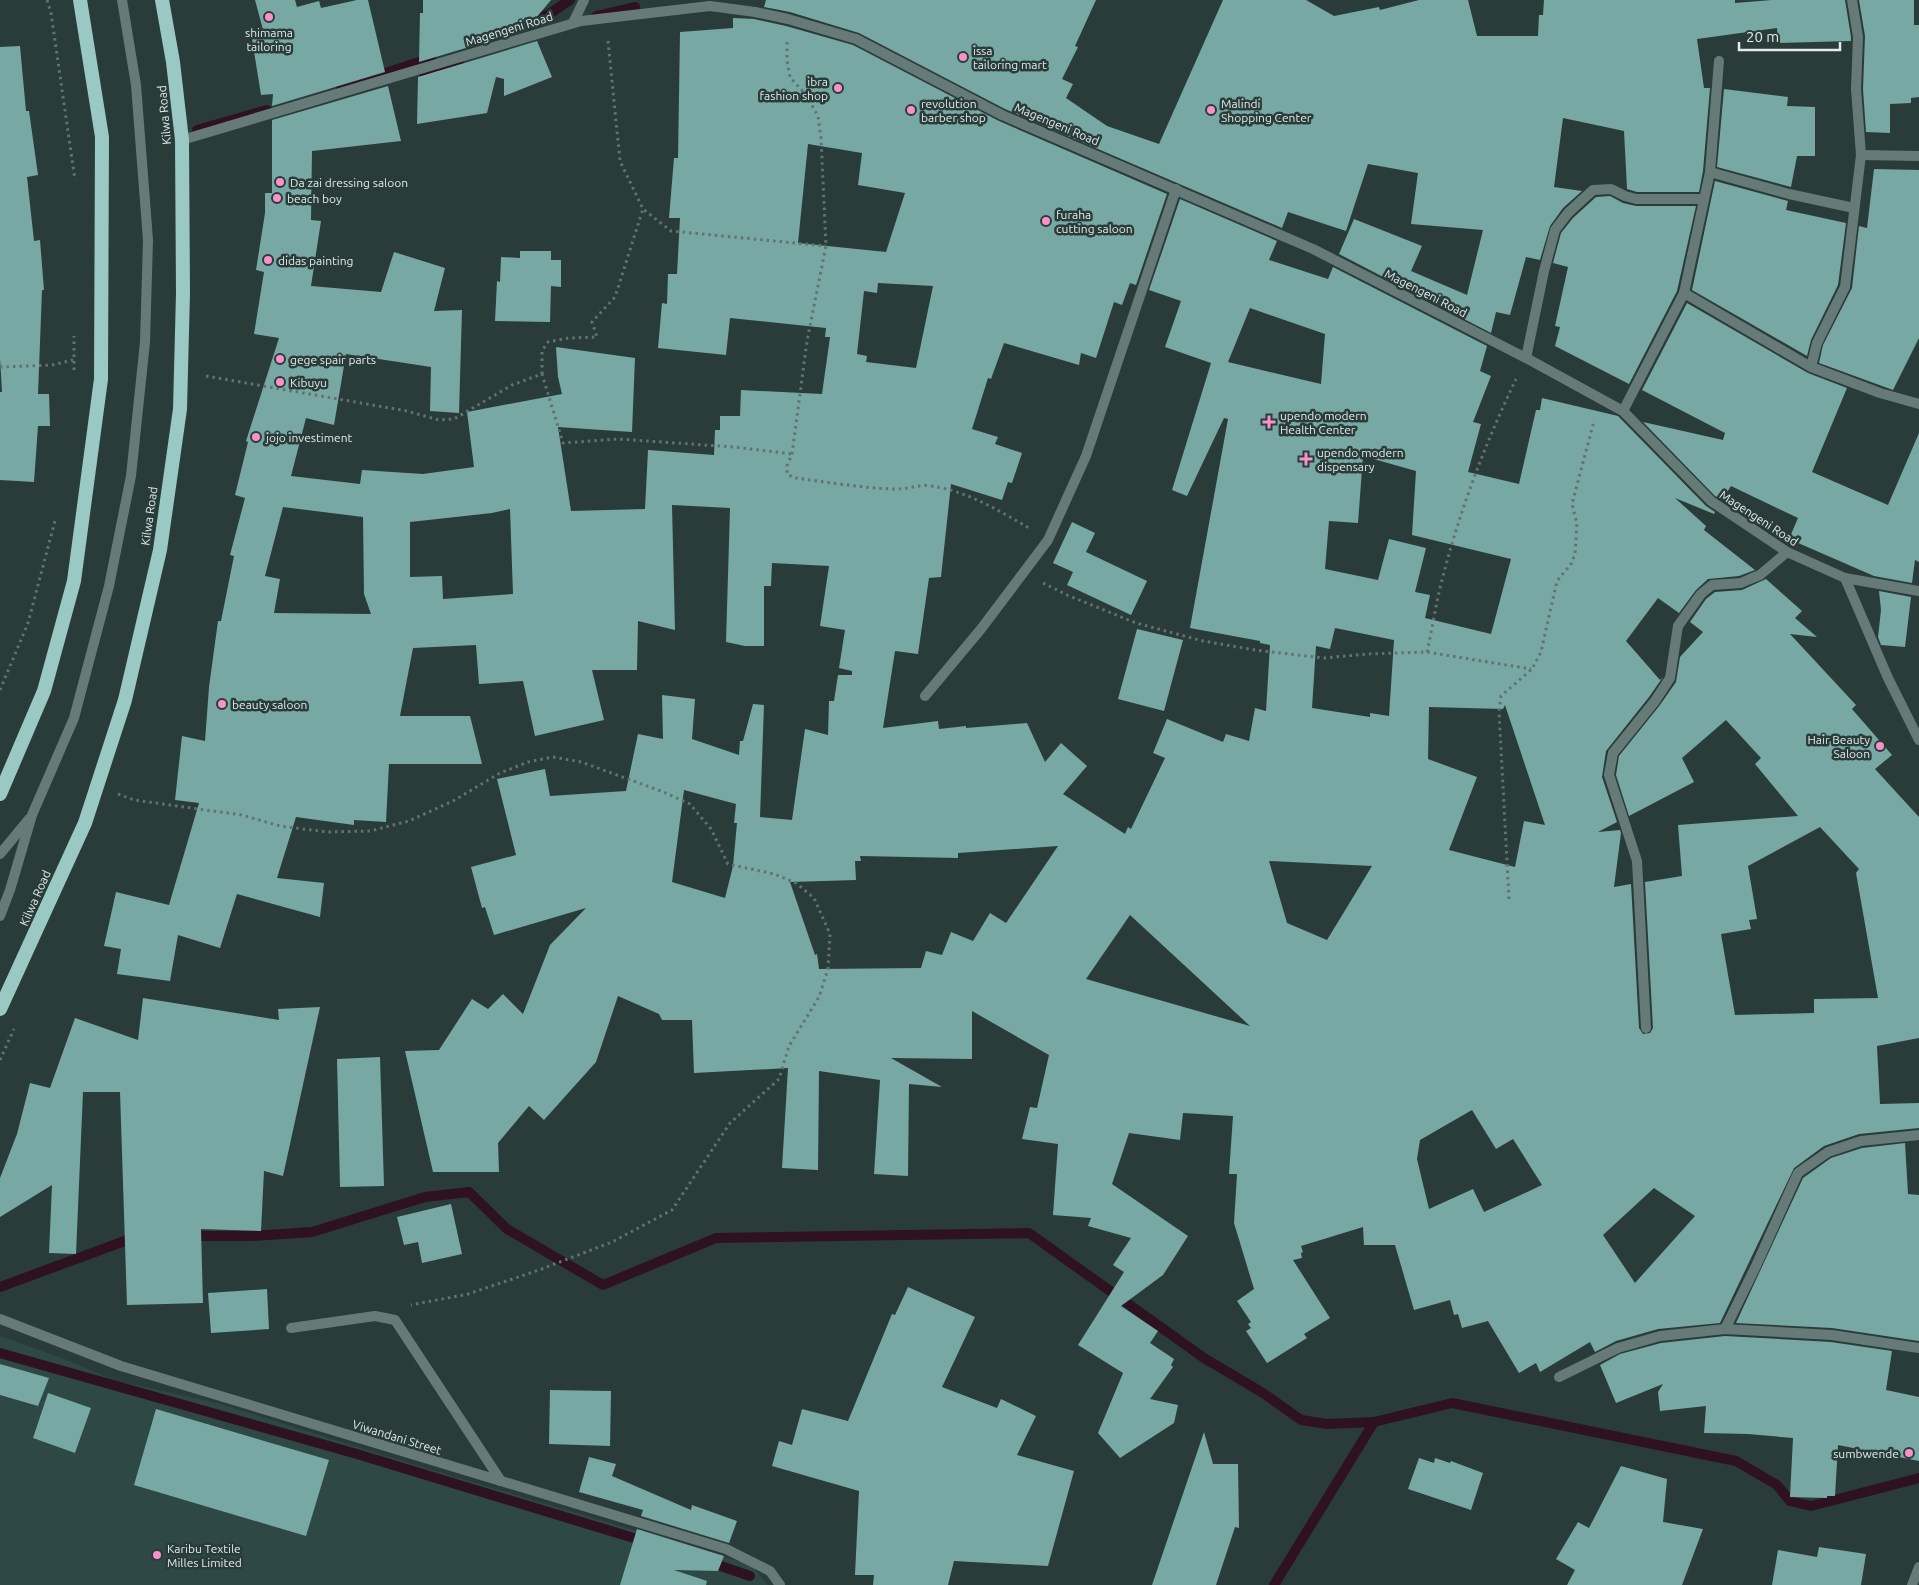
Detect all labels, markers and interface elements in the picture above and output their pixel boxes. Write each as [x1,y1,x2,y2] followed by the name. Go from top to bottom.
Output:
[464,10,554,48] street label: Magengeni Road
[263,11,275,23] marker: shimama tailoring
[1739,20,1840,52] scale bar
[245,26,293,53] place label: shimama tailoring
[1746,28,1779,45] text: 20 m
[973,44,1047,71] place label: issa tailoring mart
[957,51,969,63] marker: issa tailoring mart
[760,75,828,102] place label: ibra fashion shop
[832,82,844,94] marker: ibra fashion shop
[155,85,173,145] street label: Kilwa Road
[921,97,986,124] place label: revolution barber shop
[1221,97,1312,124] place label: Malindi Shopping Center
[1013,100,1101,148] street label: Magengeni Road
[905,104,917,116] marker: revolution barber shop
[1205,104,1217,116] marker: Malindi Shopping Center
[274,176,286,188] marker: Da zai dressing saloon
[290,176,408,189] place label: Da zai dressing saloon
[271,192,283,204] marker: beach boy
[287,192,342,205] place label: beach boy
[1056,208,1133,235] place label: furaha cutting saloon
[1040,215,1052,227] marker: furaha cutting saloon
[262,254,274,266] marker: didas painting
[278,254,353,267] place label: didas painting
[1383,267,1469,319] street label: Magengeni Road
[274,353,286,365] marker: gege spair parts
[290,353,376,366] place label: gege spair parts
[274,376,286,388] marker: Kibuyu
[290,376,327,389] place label: Kibuyu
[1280,409,1367,436] place label: upendo modern Health Center
[1262,415,1276,429] marker: upendo modern Health Center
[250,431,262,443] marker: jojo investiment
[265,431,352,444] place label: jojo investiment
[1317,446,1404,473] place label: upendo modern dispensary
[1299,452,1313,466] marker: upendo modern dispensary
[138,486,160,546] street label: Kilwa Road
[1717,488,1801,548] street label: Magengeni Road
[216,698,228,710] marker: beauty saloon
[232,698,307,711] place label: beauty saloon
[1807,733,1870,760] place label: Hair Beauty Saloon
[1874,740,1886,752] marker: Hair Beauty Saloon
[17,868,53,928] street label: Kilwa Road
[351,1417,443,1457] street label: Viwandani Street
[1833,1447,1899,1460] place label: sumbwende
[1903,1447,1915,1459] marker: sumbwende
[167,1542,242,1569] place label: Karibu Textile Milles Limited
[151,1549,163,1561] marker: Karibu Textile Milles Limited

